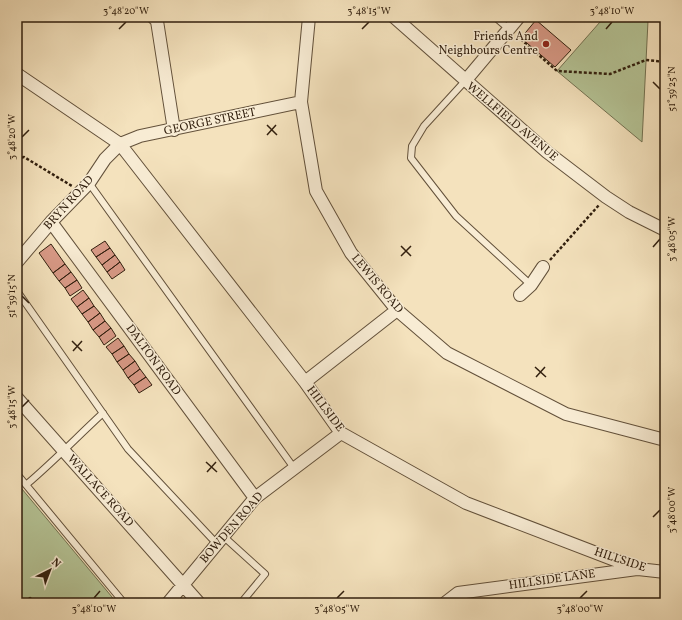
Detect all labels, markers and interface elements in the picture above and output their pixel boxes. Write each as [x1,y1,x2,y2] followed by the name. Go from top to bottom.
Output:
[103,4,149,18] text: 3°48'20"W
[347,4,391,18] text: 3°48'15"W
[590,4,634,18] text: 3°48'10"W
[439,29,538,59] place label: Friends And Neighbours Centre
[541,39,551,49] marker: Friends And Neighbours Centre
[665,66,679,112] text: 51°39'25"N
[463,79,561,165] street label: WELLFIELD AVENUE
[163,104,257,140] street label: GEORGE STREET
[5,114,19,160] text: 3°48'20"W
[40,172,98,234] street label: BRYN ROAD
[665,216,679,262] text: 3°48'05"W
[347,251,407,317] street label: LEWIS ROAD
[5,273,19,318] text: 51°39'15"N
[122,321,184,399] street label: DALTON ROAD
[302,383,348,435] street label: HILLSIDE
[5,385,19,429] text: 3°48'15"W
[63,451,137,531] street label: WALLACE ROAD
[665,487,679,533] text: 3°48'00"W
[197,489,268,567] street label: BOWDEN ROAD
[592,544,648,576] street label: HILLSIDE
[30,550,70,590] north arrow
[48,555,64,572] text: N
[508,566,596,594] street label: HILLSIDE LANE
[72,602,116,616] text: 3°48'10"W
[314,602,360,616] text: 3°48'05"W
[557,602,603,616] text: 3°48'00"W

